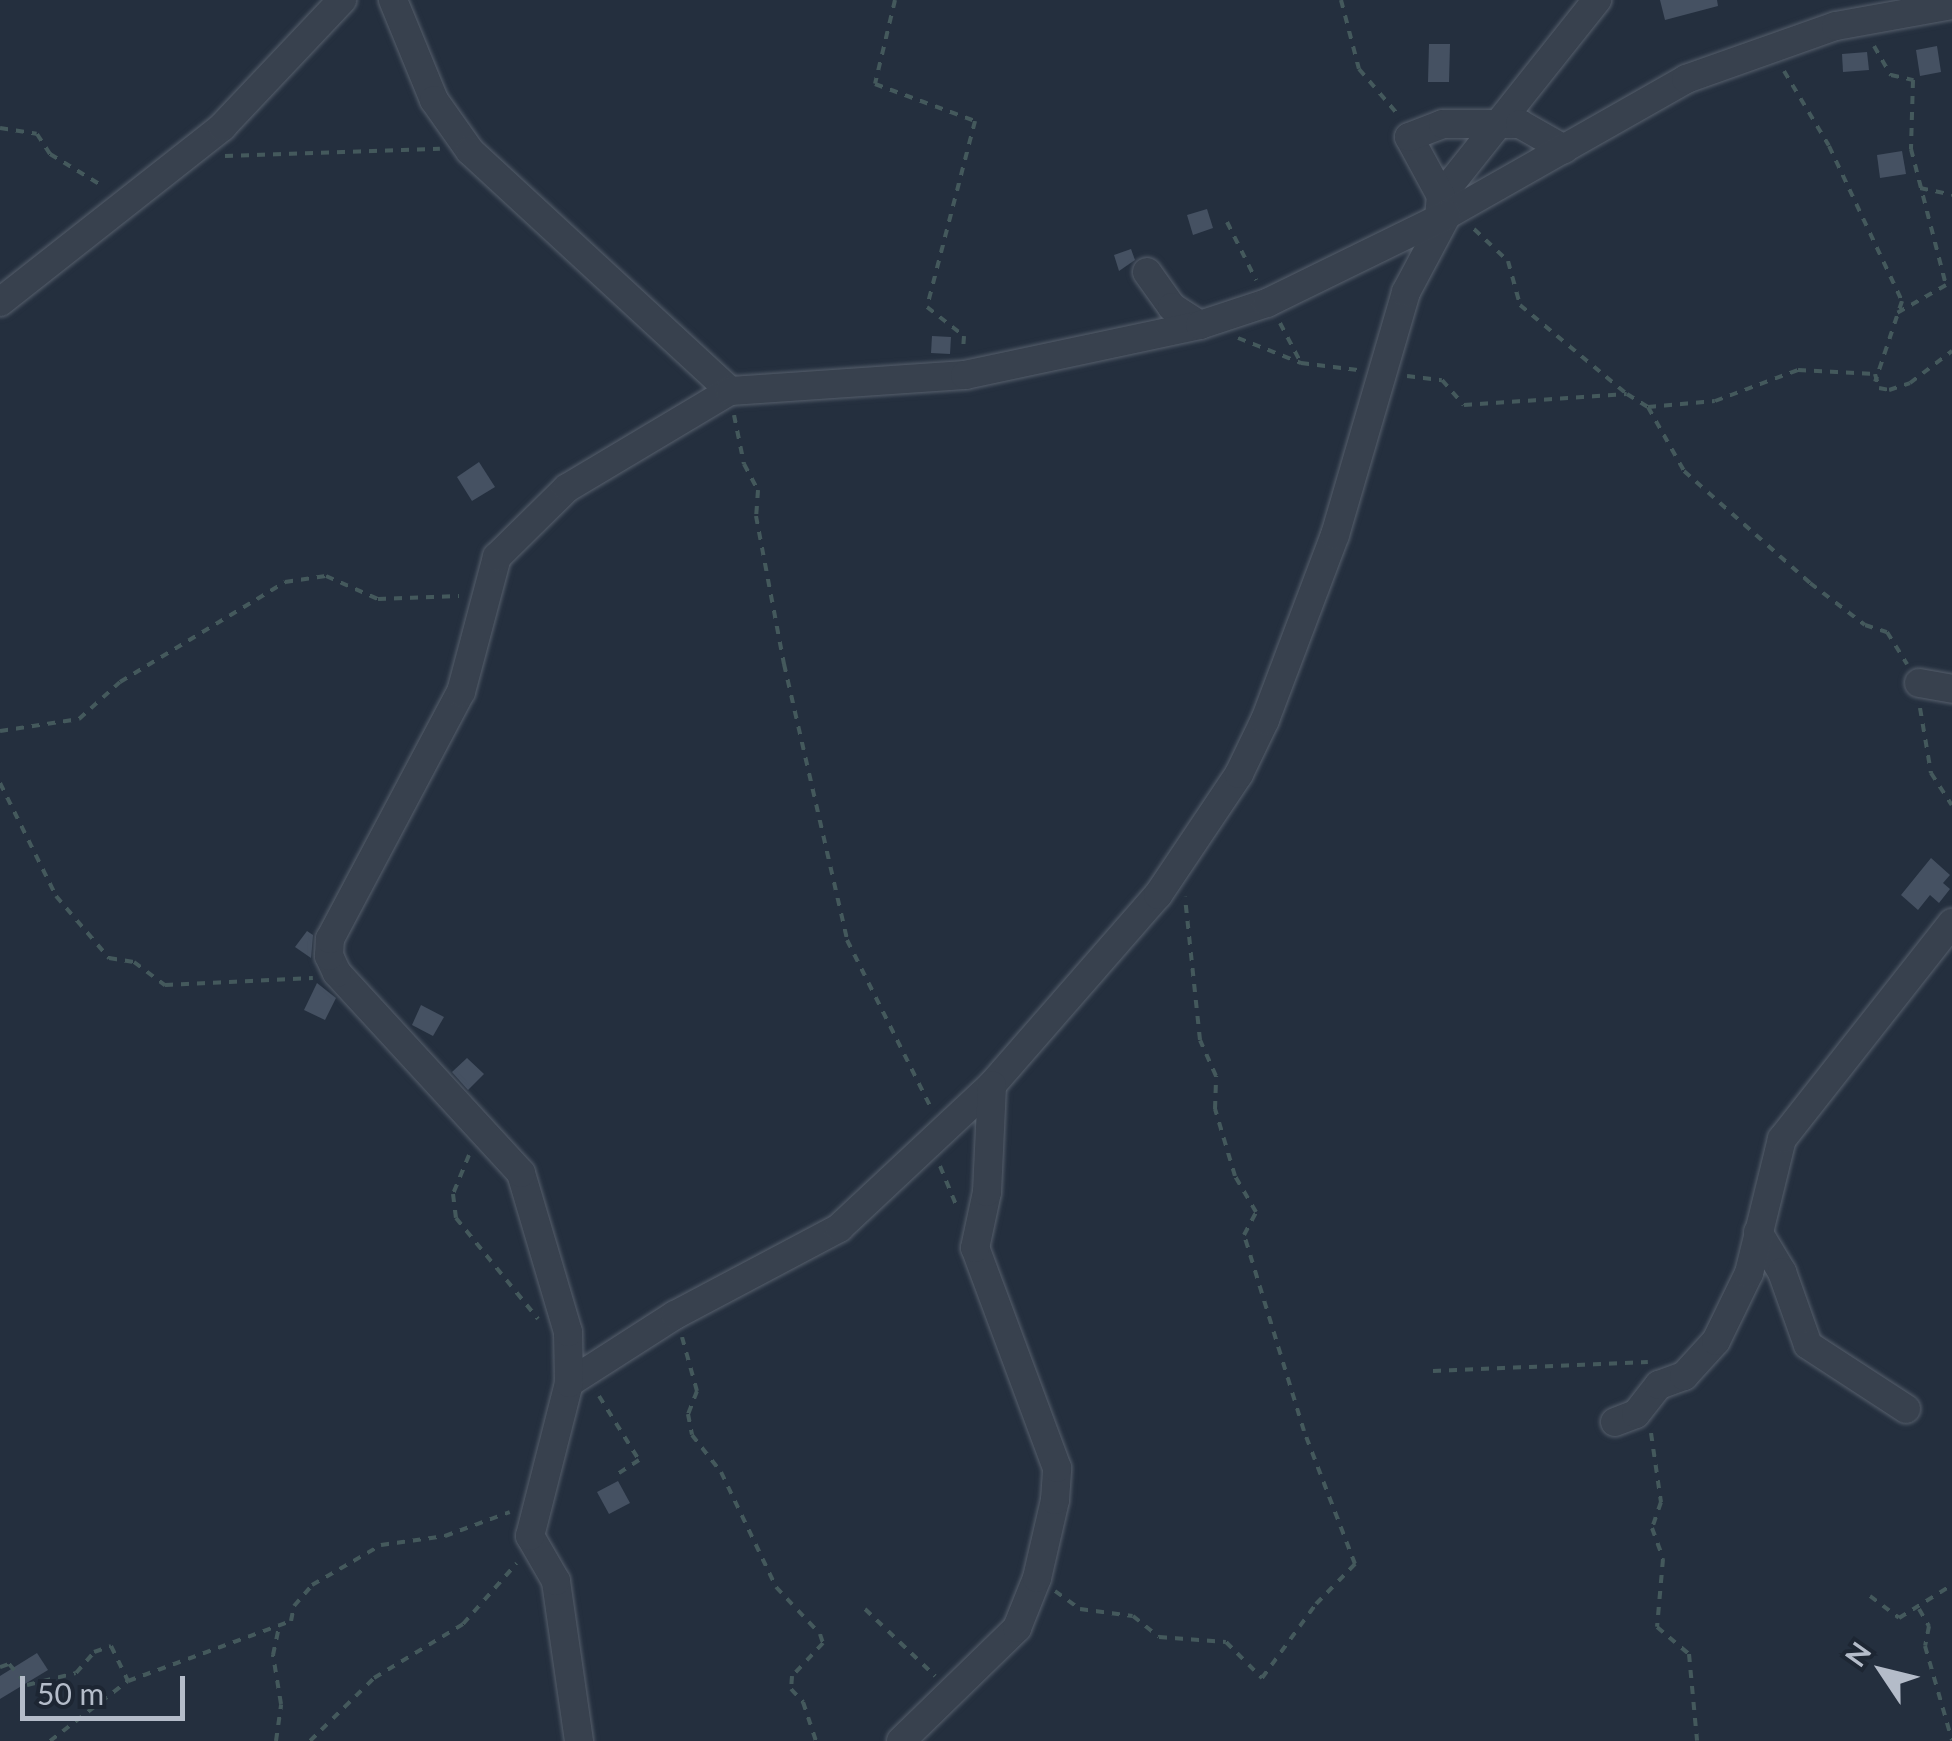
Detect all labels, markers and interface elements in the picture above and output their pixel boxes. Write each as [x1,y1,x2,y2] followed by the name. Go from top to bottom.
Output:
[1832,1621,1932,1721] north arrow
[1837,1635,1878,1672] text: N
[25,1656,190,1718] scale bar
[37,1675,104,1711] text: 50 m

